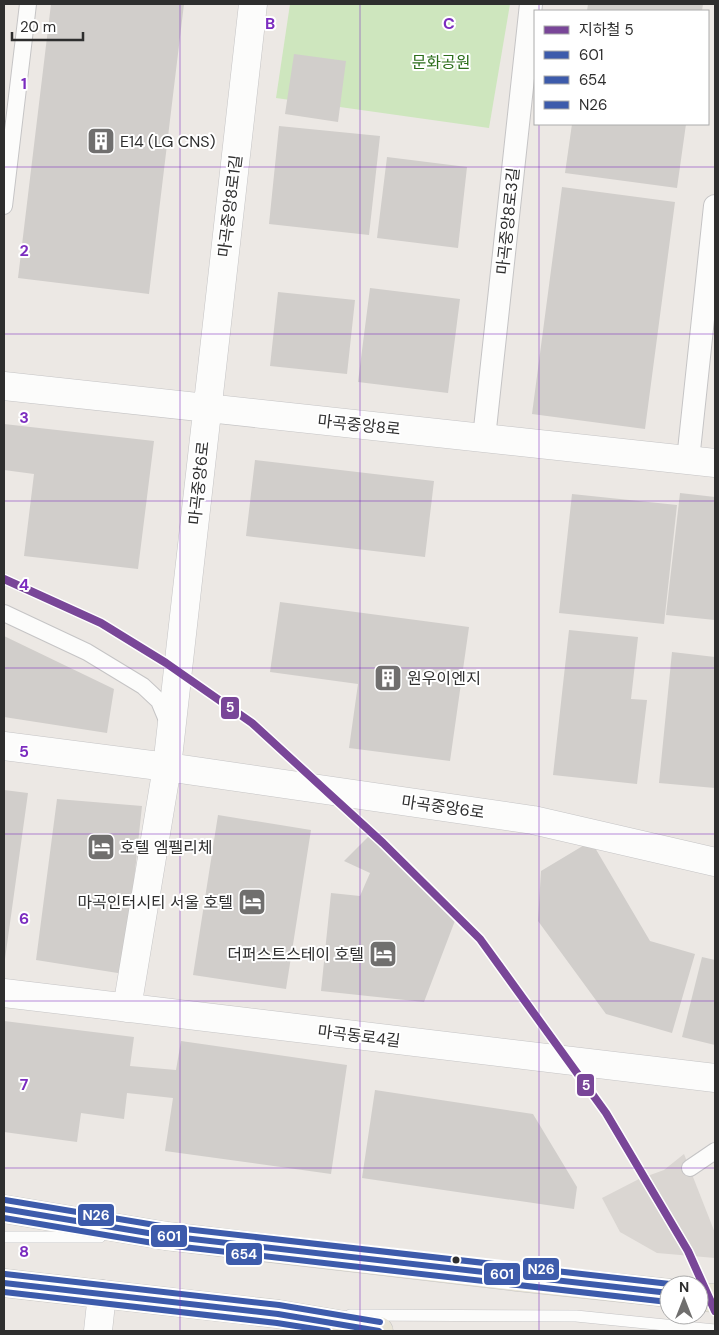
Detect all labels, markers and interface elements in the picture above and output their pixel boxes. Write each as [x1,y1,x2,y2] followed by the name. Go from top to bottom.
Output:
[12,10,84,42] scale bar
[534,10,709,125] legend
[265,13,275,34] text: B
[443,13,455,34] text: C
[20,17,56,37] text: 20 m
[579,20,634,40] text: 지하철 5
[579,45,603,65] text: 601
[412,52,470,73] park label: 문화공원
[579,70,606,90] text: 654
[21,73,27,94] text: 1
[579,95,607,115] text: N26
[86,126,116,156] building icon: E14 (LG CNS)
[120,131,216,152] place label: E14 (LG CNS)
[213,154,247,258] street label: 마곡중앙8로1길
[492,166,524,276] street label: 마곡중앙8로3길
[19,240,29,261] text: 2
[19,407,29,428] text: 3
[316,410,402,440] street label: 마곡중앙8로
[184,440,214,526] street label: 마곡중앙6로
[19,574,29,595] text: 4
[373,663,403,693] building icon: 원우이엔지
[407,668,481,689] place label: 원우이엔지
[220,696,240,720] line badge: 5
[226,698,234,716] text: 5
[19,741,29,762] text: 5
[400,791,486,823] street label: 마곡중앙6로
[86,832,116,862] hotel icon: 호텔 엠펠리체
[120,837,213,858] place label: 호텔 엠펠리체
[237,887,267,917] hotel icon: 마곡인터시티 서울 호텔
[77,892,233,913] place label: 마곡인터시티 서울 호텔
[19,908,29,929] text: 6
[368,939,398,969] hotel icon: 더퍼스트스테이 호텔
[227,944,364,965] place label: 더퍼스트스테이 호텔
[316,1021,402,1051] street label: 마곡동로4길
[576,1073,595,1097] line badge: 5
[20,1074,29,1095] text: 7
[582,1076,590,1094] text: 5
[77,1203,115,1227] line badge: N26
[82,1206,110,1224] text: N26
[150,1224,188,1248] line badge: 601
[157,1227,181,1245] text: 601
[19,1241,29,1262] text: 8
[225,1242,263,1266] line badge: 654
[231,1245,257,1263] text: 654
[451,1255,461,1265] unlabelled marker
[522,1257,560,1281] line badge: N26
[527,1260,555,1278] text: N26
[483,1262,521,1286] line badge: 601
[490,1265,514,1283] text: 601
[659,1275,709,1325] north arrow
[679,1278,689,1296] text: N

